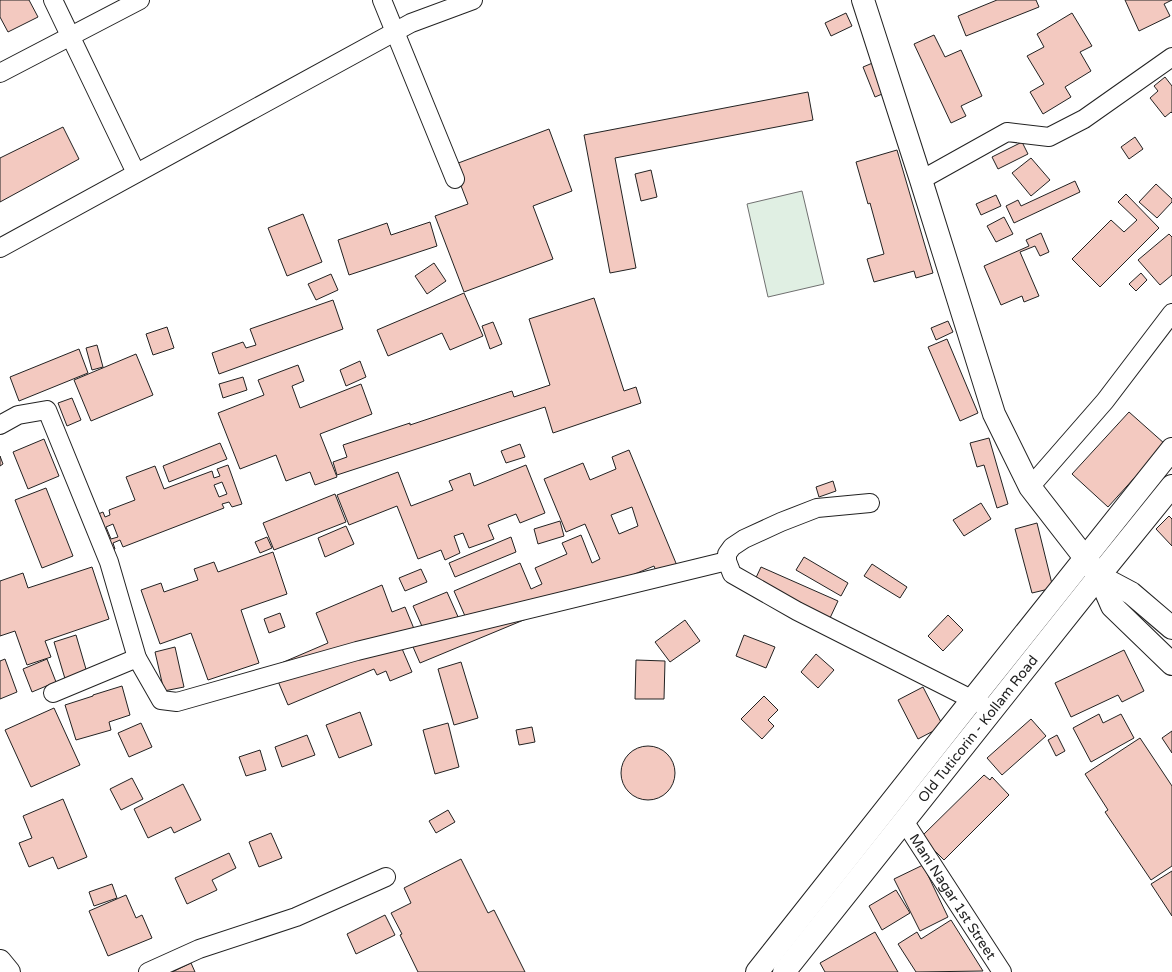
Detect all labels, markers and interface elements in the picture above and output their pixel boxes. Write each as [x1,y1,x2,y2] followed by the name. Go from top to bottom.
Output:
[914,652,1042,806] street label: Old Tuticorin - Kollam Road
[906,831,1000,963] street label: Mani Nagar 1st Street

